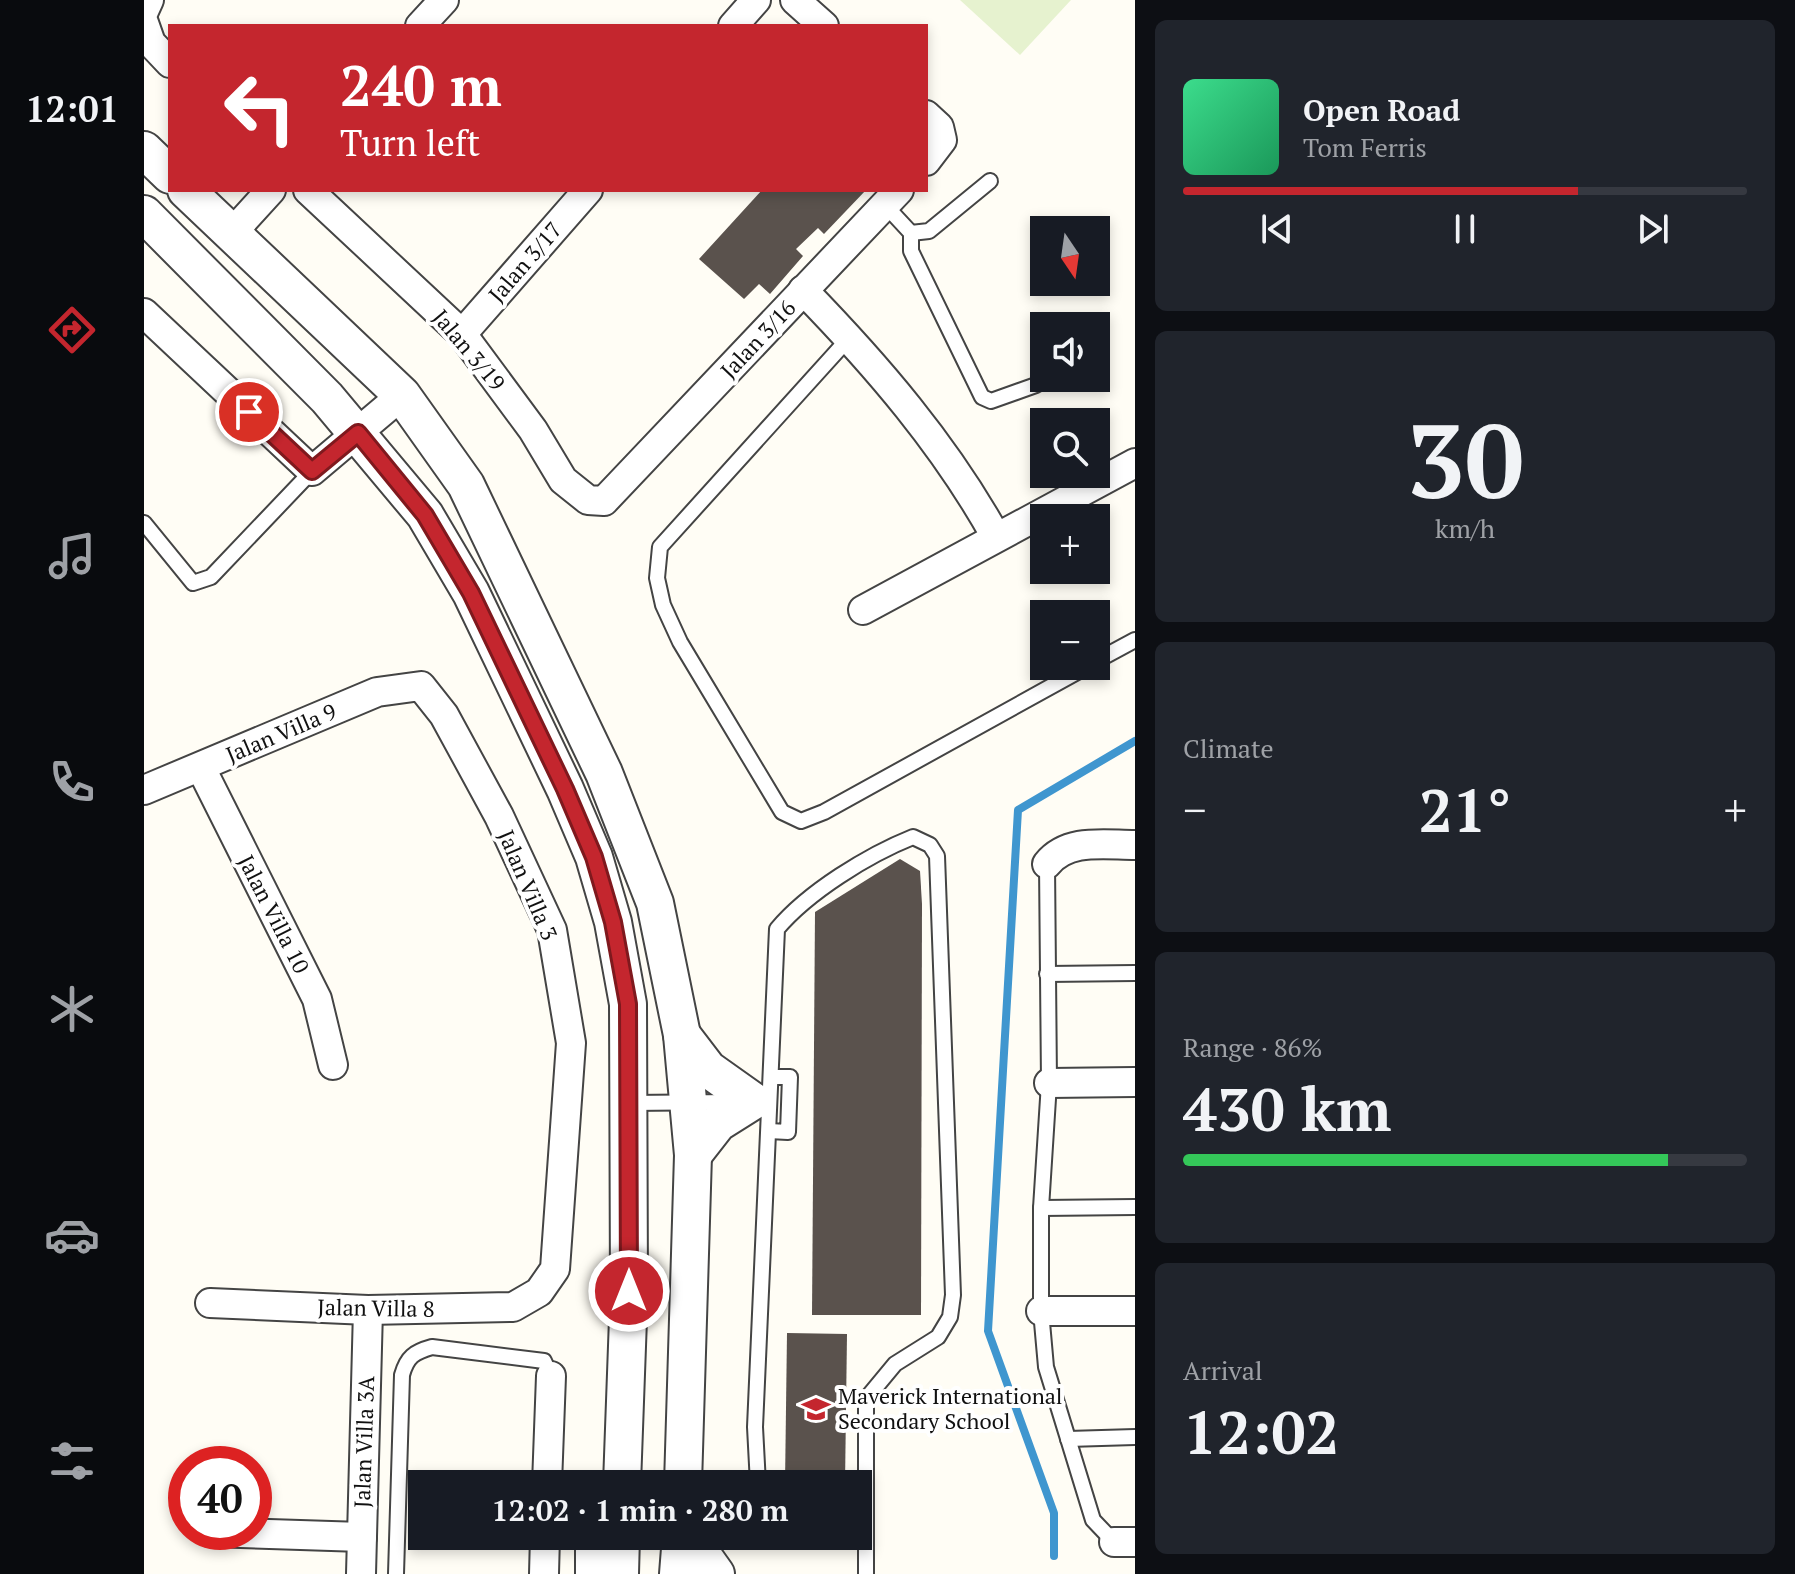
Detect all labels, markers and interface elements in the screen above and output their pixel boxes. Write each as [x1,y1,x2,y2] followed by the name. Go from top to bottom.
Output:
[340,48,502,122] text: 240 m
[208,56,312,160] icon: left
[25,85,119,132] text: 12:01
[1303,90,1460,130] text: Open Road
[340,119,480,166] text: Turn left
[1303,130,1427,164] text: Tom Ferris
[1255,207,1299,251] icon: previous
[1443,207,1487,251] icon: pause
[1631,207,1675,251] icon: next
[482,215,568,308] street label: Jalan 3/17
[1030,216,1110,296] north arrow
[1030,216,1110,680] map controls
[714,293,802,384] street label: Jalan 3/16
[44,302,100,358] icon: directions
[427,303,512,396] street label: Jalan 3/19
[1030,312,1110,392] button: sound
[215,378,283,446] pin
[227,390,271,434] icon: arrive
[1406,390,1524,528] text: 30
[1030,408,1110,488] button: search
[1030,504,1110,584] button: +
[1435,511,1495,545] text: km/h
[44,528,100,584] icon: music
[1030,600,1110,680] button: −
[221,696,340,769] street label: Jalan Villa 9
[1183,731,1274,765] text: Climate
[44,754,100,810] icon: phone
[1419,770,1511,849] text: 21°
[1183,780,1206,839] text: −
[1724,780,1747,839] text: +
[492,825,565,944] street label: Jalan Villa 3
[232,850,317,978] street label: Jalan Villa 10
[44,981,100,1037] icon: climate
[1183,1030,1322,1064] text: Range · 86%
[1183,1069,1391,1148] text: 430 km
[44,1207,100,1263] icon: car
[587,1249,671,1333] position arrow
[317,1292,435,1323] street label: Jalan Villa 8
[1183,1353,1263,1387] text: Arrival
[347,1374,380,1509] street label: Jalan Villa 3A
[838,1381,1062,1435] place label: Maverick International Secondary School
[1183,1392,1339,1471] text: 12:02
[801,1394,831,1424] school or university icon: Maverick International Secondary School
[44,1433,100,1489] icon: filters
[168,1446,272,1550] speed limit sign: 40
[492,1490,788,1530] text: 12:02 · 1 min · 280 m

